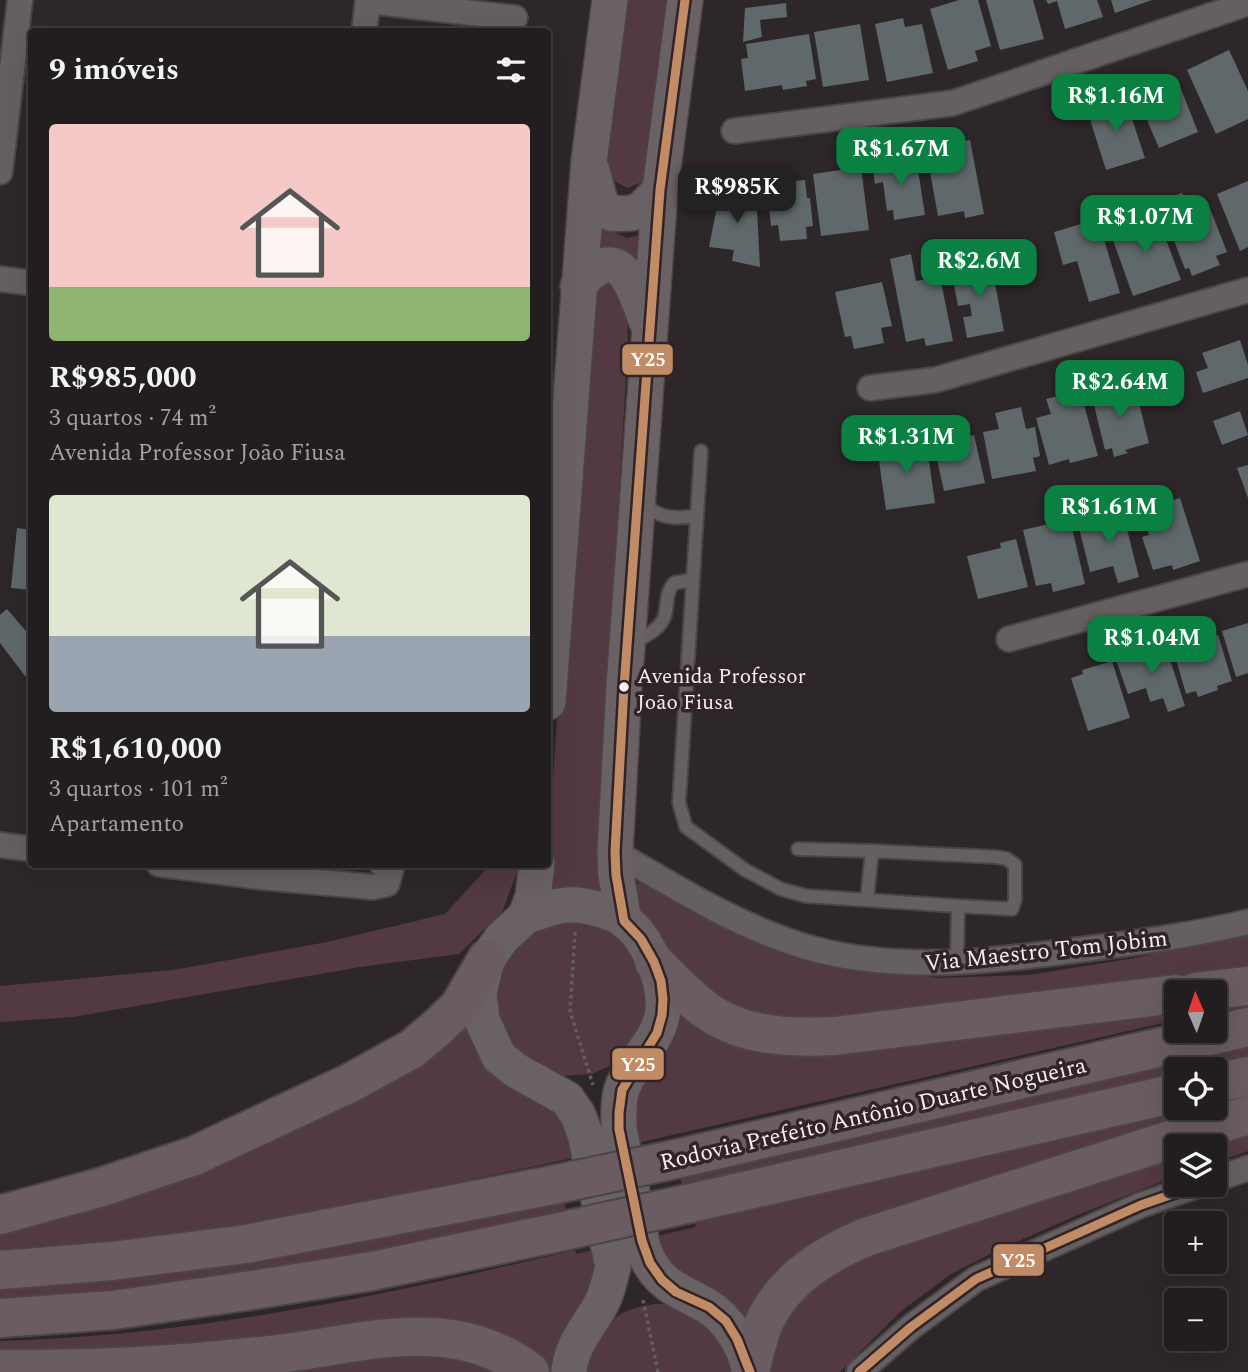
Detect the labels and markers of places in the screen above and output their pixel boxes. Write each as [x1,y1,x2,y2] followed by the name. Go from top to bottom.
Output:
[1051,74,1181,134] pin: R$1.16M
[836,128,966,187] pin: R$1.67M
[680,166,794,225] pin: R$985K
[1080,196,1210,255] pin: R$1.07M
[922,240,1036,299] pin: R$2.6M
[1055,360,1185,420] pin: R$2.64M
[841,416,971,475] pin: R$1.31M
[1044,486,1174,545] pin: R$1.61M
[1087,616,1217,676] pin: R$1.04M
[637,661,806,719] place label: Avenida Professor João Fiusa
[617,680,631,694] marker: Avenida Professor João Fiusa

